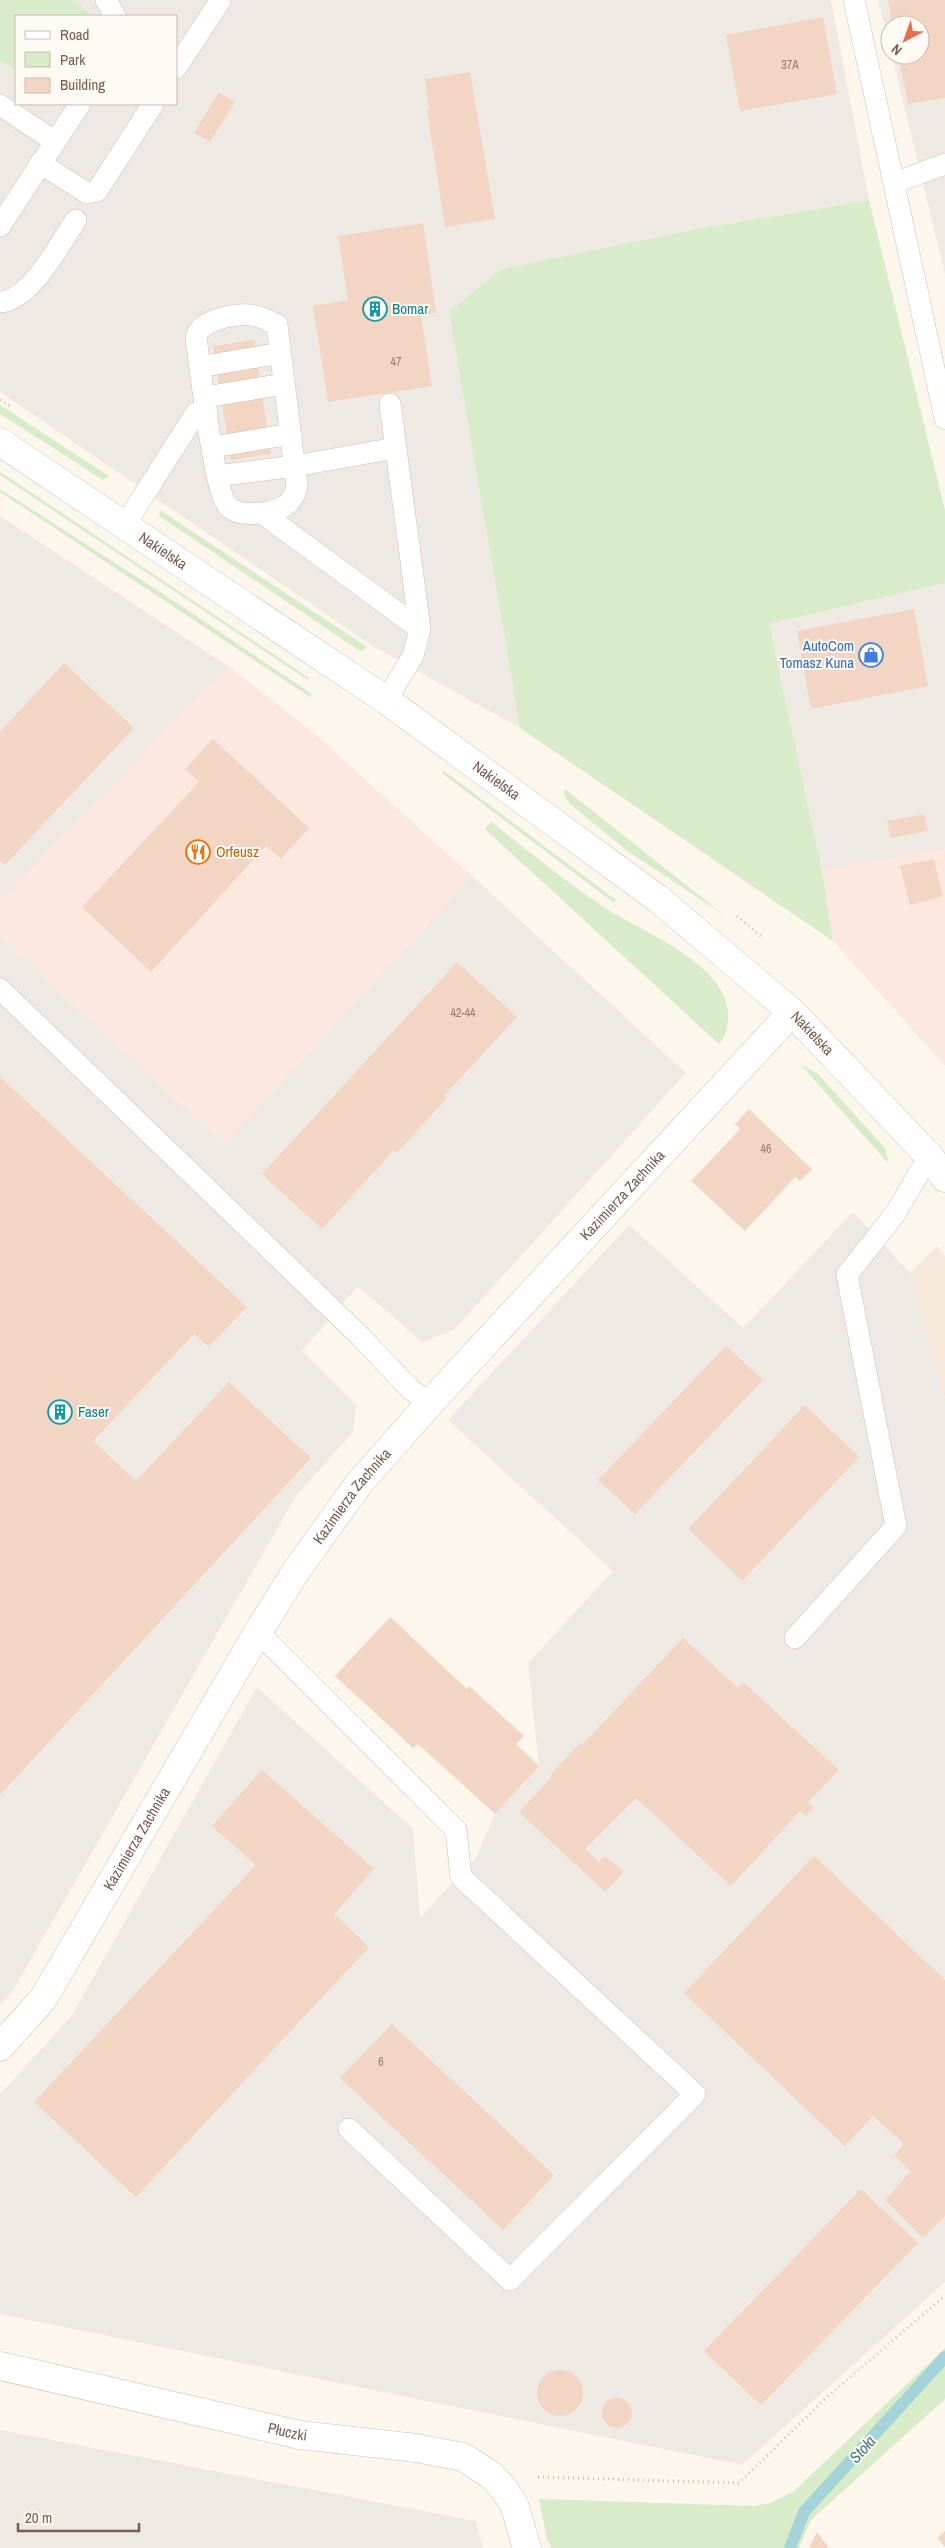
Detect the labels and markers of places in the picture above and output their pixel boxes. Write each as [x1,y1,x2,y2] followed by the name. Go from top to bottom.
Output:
[362,296,388,322] building icon: Bomar
[392,298,428,319] place label: Bomar
[779,635,854,673] place label: AutoCom Tomasz Kuna
[858,642,884,668] shop icon: AutoCom Tomasz Kuna
[185,839,211,865] restaurant icon: Orfeusz
[216,841,259,862] place label: Orfeusz
[47,1399,73,1425] building icon: Faser
[78,1401,109,1422] place label: Faser

